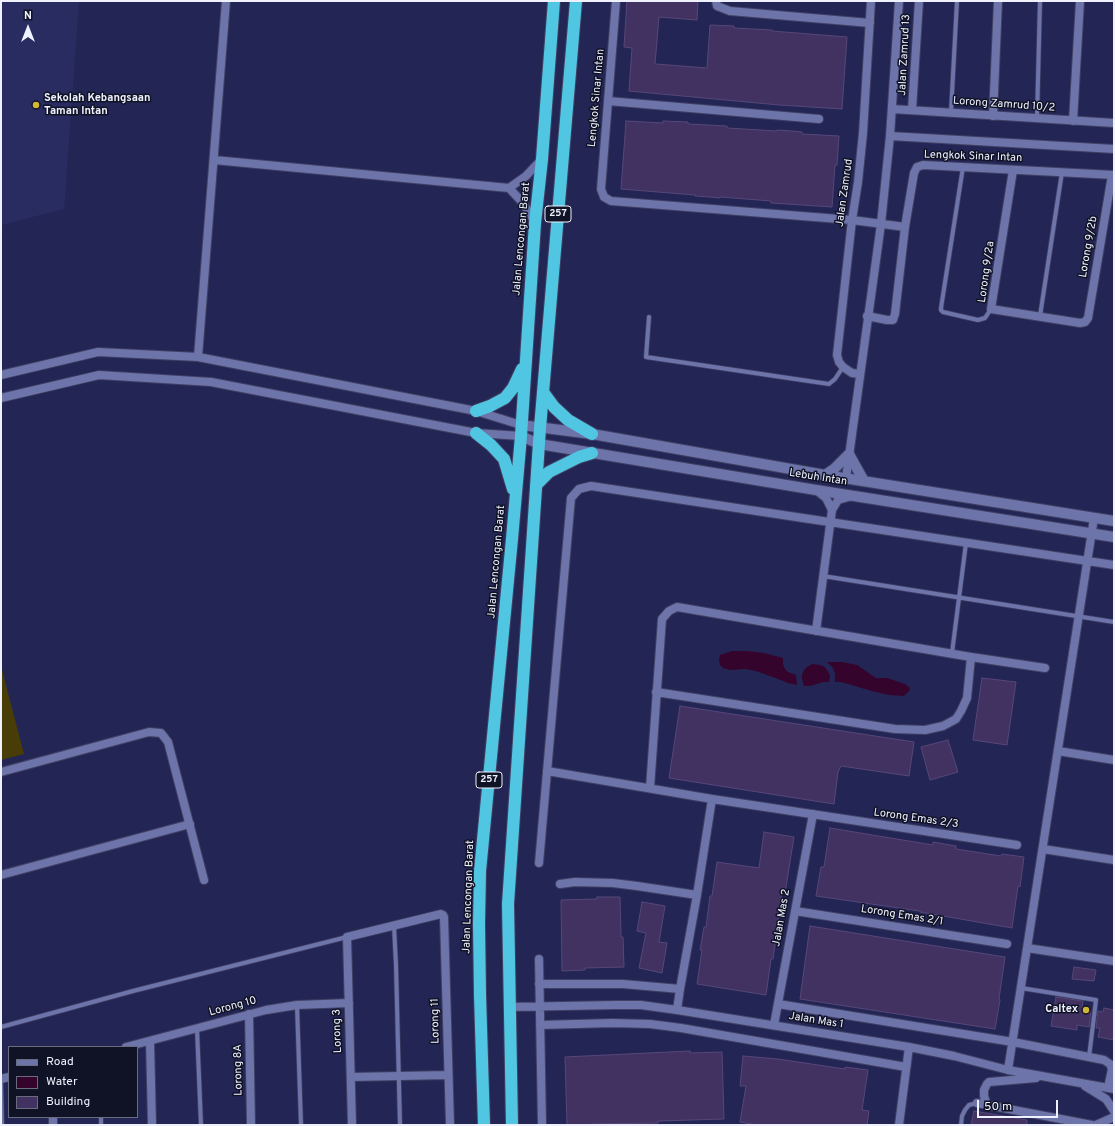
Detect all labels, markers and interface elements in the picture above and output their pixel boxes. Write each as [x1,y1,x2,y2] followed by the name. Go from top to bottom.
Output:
[8,8,48,48] north arrow
[24,9,32,23] text: N
[896,14,914,96] street label: Jalan Zamrud 13
[586,48,608,148] street label: Lengkok Sinar Intan
[44,92,150,118] place label: Sekolah Kebangsaan Taman Intan
[952,95,1056,115] street label: Lorong Zamrud 10/2
[31,100,41,110] marker: Sekolah Kebangsaan Taman Intan
[924,149,1022,165] street label: Lengkok Sinar Intan
[834,158,856,228] street label: Jalan Zamrud
[510,182,534,296] street label: Jalan Lencongan Barat
[545,206,571,222] road number: 257
[1077,215,1101,279] street label: Lorong 9/2b
[976,240,998,304] street label: Lorong 9/2a
[788,467,848,489] street label: Lebuh Intan
[485,505,509,619] street label: Jalan Lencongan Barat
[476,772,502,788] road number: 257
[873,807,959,831] street label: Lorong Emas 2/3
[460,840,478,954] street label: Jalan Lencongan Barat
[770,888,794,948] street label: Jalan Mas 2
[860,903,944,929] street label: Lorong Emas 2/1
[208,994,258,1020] street label: Lorong 10
[429,998,443,1044] street label: Lorong 11
[1045,1003,1078,1017] place label: Caltex
[1081,1005,1091,1015] marker: Caltex
[331,1009,345,1053] street label: Lorong 3
[788,1010,844,1032] street label: Jalan Mas 1
[232,1044,246,1096] street label: Lorong 8A
[8,1046,138,1118] legend
[46,1054,74,1070] text: Road
[46,1074,78,1090] text: Water
[979,1092,1060,1118] scale bar
[46,1094,90,1110] text: Building
[984,1099,1012,1115] text: 50 m

